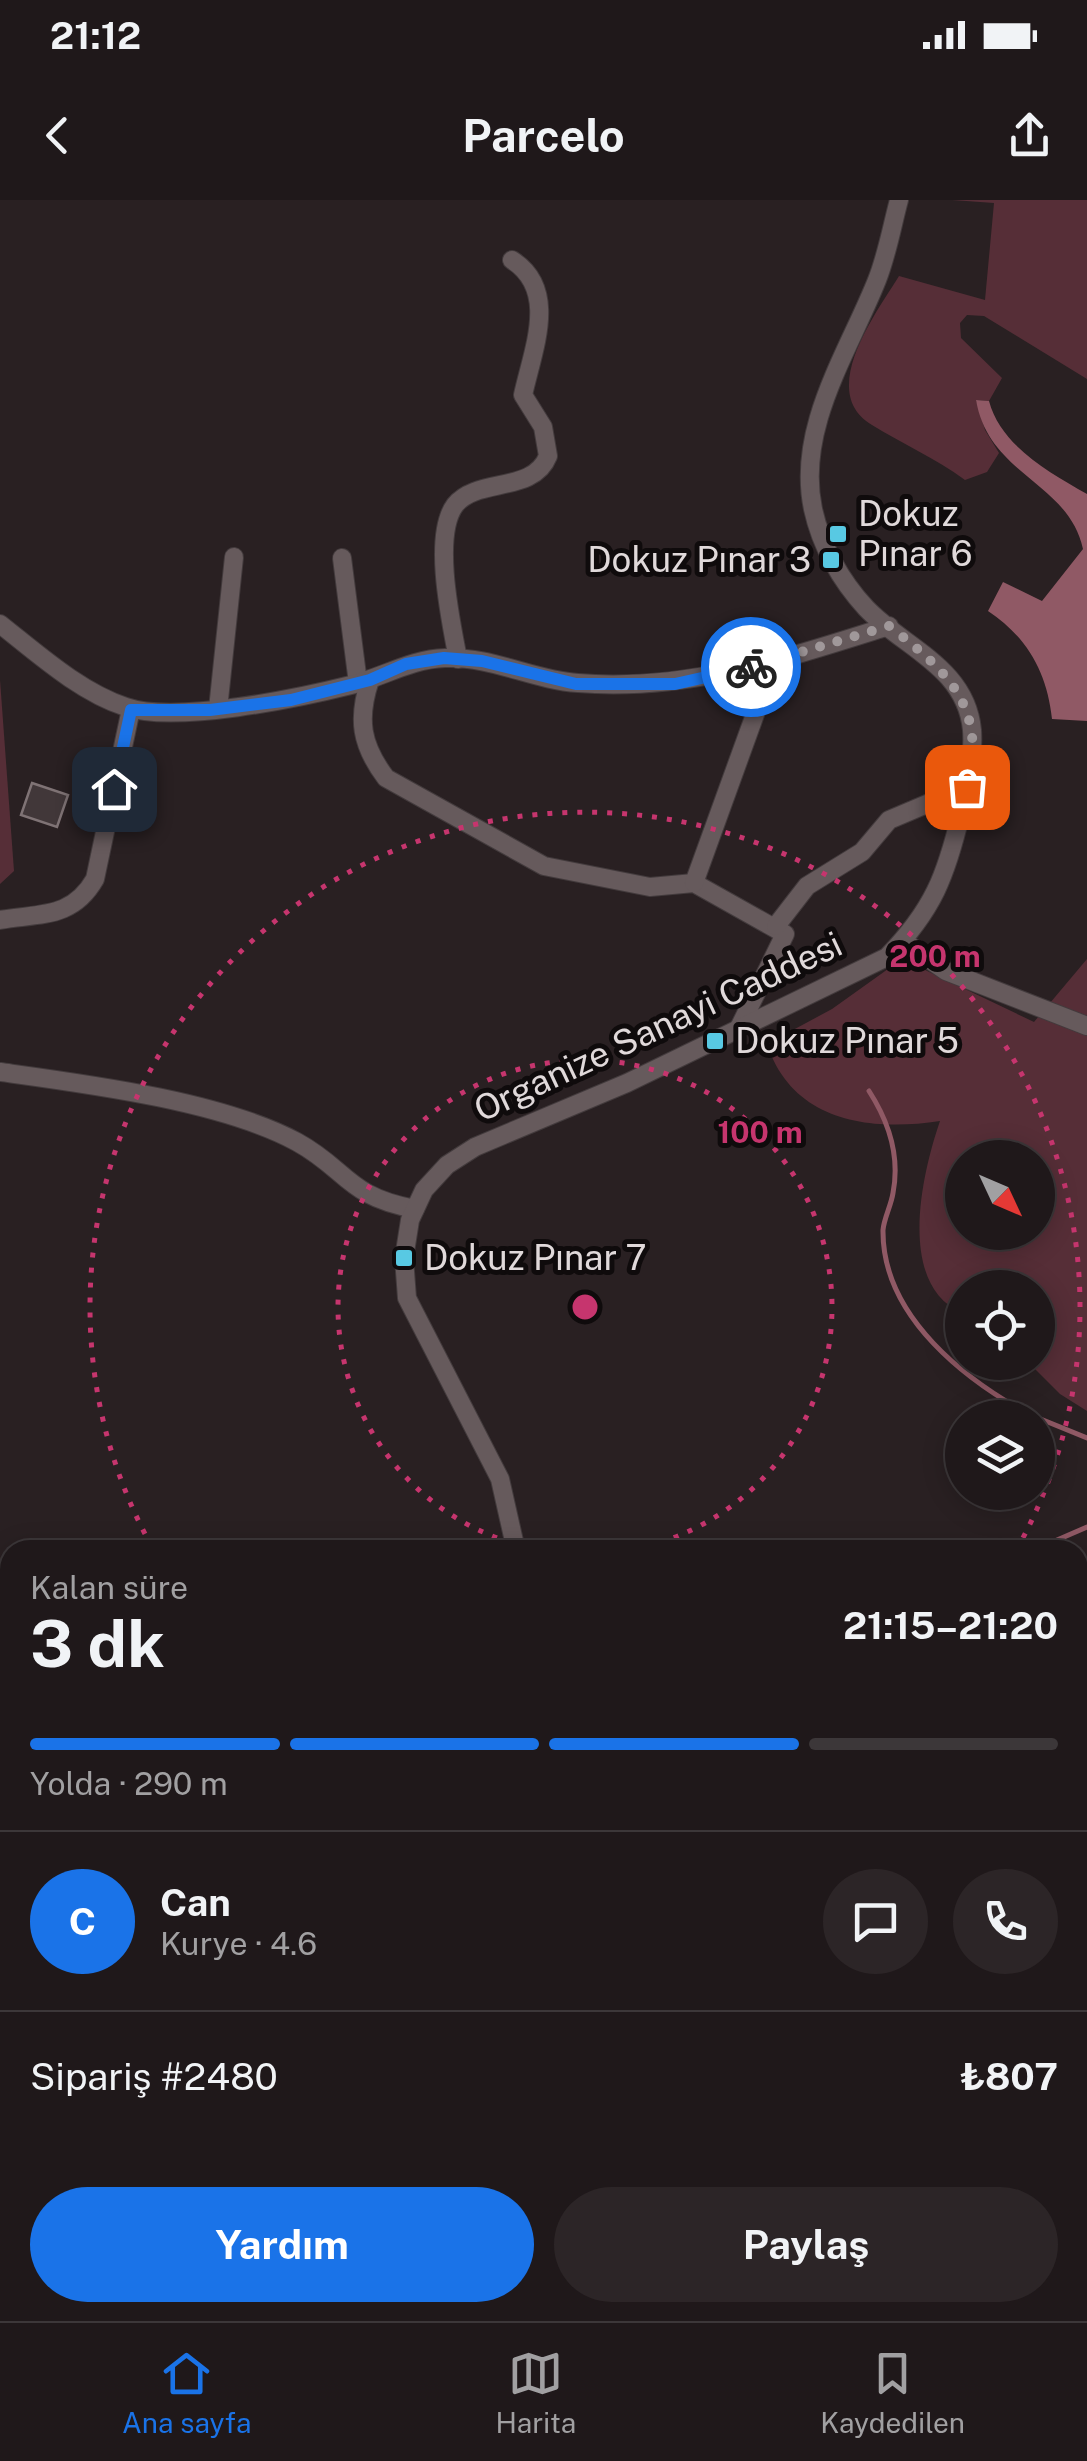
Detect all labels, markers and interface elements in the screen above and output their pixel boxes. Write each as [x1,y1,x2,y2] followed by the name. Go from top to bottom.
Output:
[50,13,141,58] text: 21:12
[30,108,85,163] icon: back
[1002,108,1057,163] icon: share
[462,109,625,162] text: Parcelo
[858,493,972,574] place label: Dokuz Pınar 6
[827,523,849,545] marker: Dokuz Pınar 6
[587,539,811,580] place label: Dokuz Pınar 3
[820,549,842,571] marker: Dokuz Pınar 3
[701,617,801,717] courier
[724,640,779,695] icon: bike
[925,745,1010,830] pin
[72,747,157,832] pin
[940,760,995,815] icon: bag
[87,762,142,817] icon: home
[468,923,848,1130] street label: Organize Sanayi Caddesi
[889,938,981,974] text: 200 m
[735,1020,959,1061] place label: Dokuz Pınar 5
[704,1030,726,1052] marker: Dokuz Pınar 5
[717,1114,803,1150] text: 100 m
[945,1140,1055,1250] north arrow
[945,1140,1055,1510] map controls
[424,1237,647,1278] place label: Dokuz Pınar 7
[393,1247,415,1269] marker: Dokuz Pınar 7
[945,1270,1055,1380] button: locate
[567,1289,603,1325] centre of rings
[945,1400,1055,1510] button: layers
[30,1569,188,1606] text: Kalan süre
[843,1603,1058,1648] text: 21:15–21:20
[30,1605,165,1682] text: 3 dk
[30,1765,228,1802] text: Yolda · 290 m
[823,1869,928,1974] button: chat
[953,1869,1058,1974] button: phone
[160,1880,231,1925] text: Can
[69,1899,96,1944] text: C
[160,1925,317,1962] text: Kurye · 4.6
[30,2054,278,2099] text: Sipariş #2480
[960,2054,1058,2099] text: ₺807
[30,2187,534,2302] button: Yardım
[554,2187,1058,2302] button: Paylaş
[122,2346,251,2439] tab: Ana sayfa
[495,2346,576,2439] tab: Harita
[820,2346,965,2439] tab: Kaydedilen

